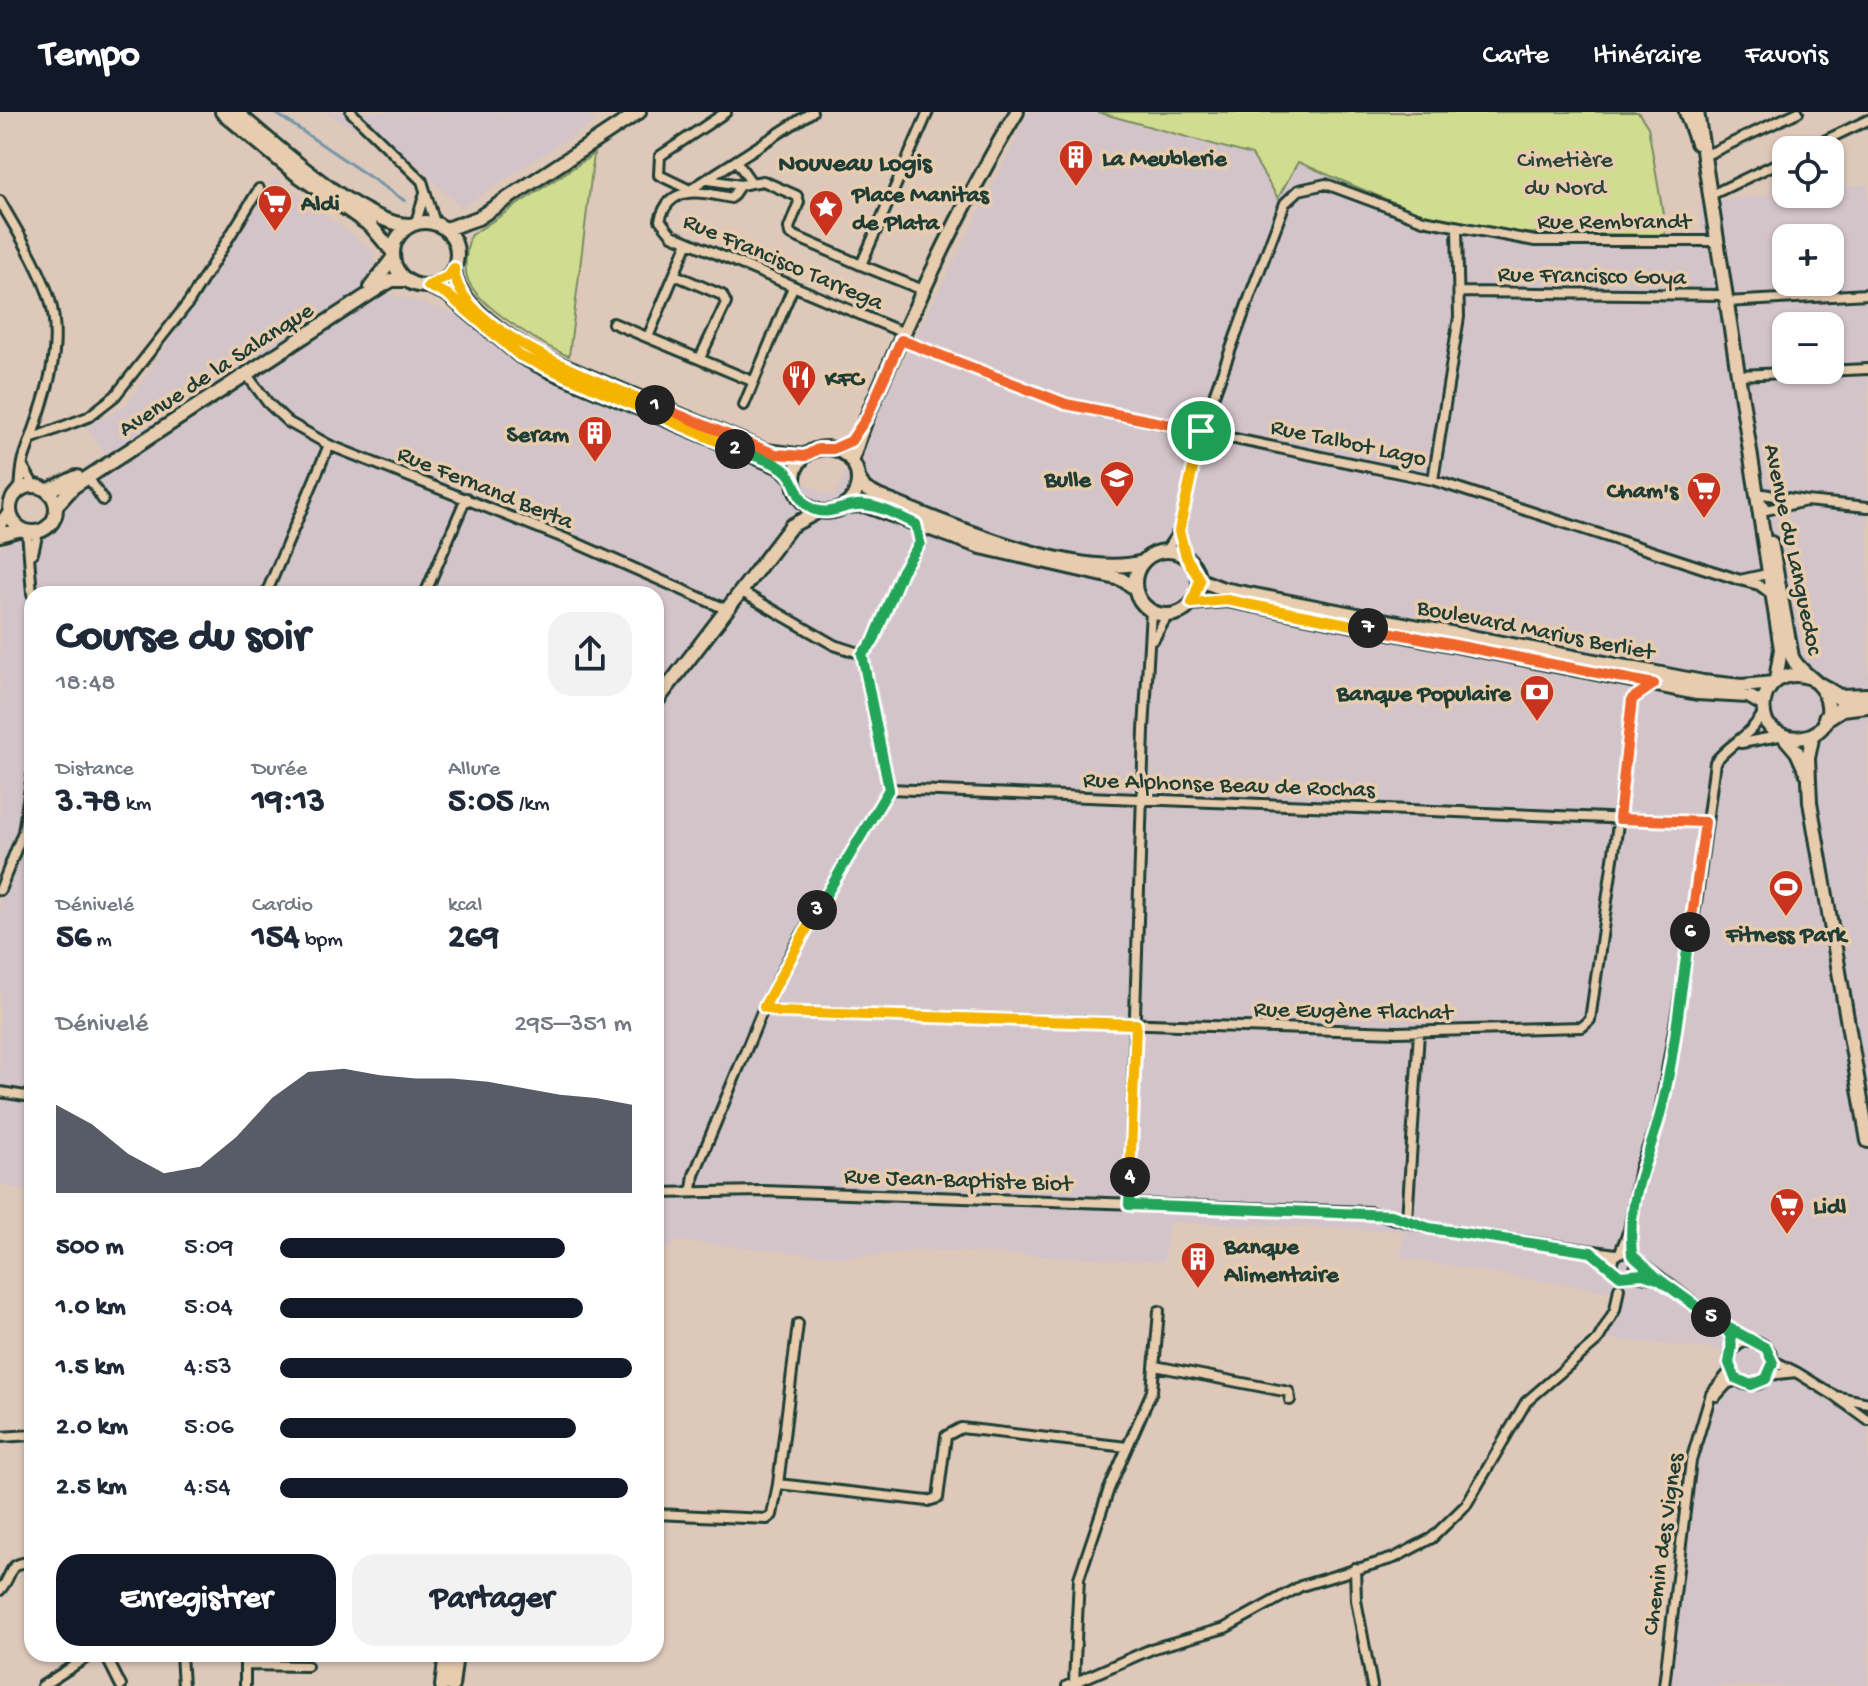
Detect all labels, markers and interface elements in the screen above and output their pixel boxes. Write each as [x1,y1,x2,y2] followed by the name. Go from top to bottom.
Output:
[40,34,140,78] text: Tempo
[1483,40,1549,73] text: Carte
[1593,40,1701,73] text: Itinéraire
[1745,40,1828,73] text: Favoris
[1772,136,1844,384] map controls
[1772,136,1844,208] button: locate
[1057,138,1095,188] building icon: La Meublerie
[1102,146,1228,175] place label: La Meublerie
[1517,147,1614,204] park label: Cimetière du Nord
[778,150,933,181] district label: Nouveau Logis
[850,182,990,239] place label: Place Manitas de Plata
[256,183,294,233] supermarket icon: Aldi
[807,188,845,238] place icon: Place Manitas de Plata
[300,191,340,220] place label: Aldi
[678,208,888,319] street label: Rue Francisco Tarrega
[1537,209,1693,238] street label: Rue Rembrandt
[1772,224,1844,296] button: +
[1497,261,1687,294] street label: Rue Francisco Goya
[114,297,320,445] street label: Avenue de la Salanque
[1772,312,1844,384] button: −
[780,358,818,408] restaurant icon: KFC
[824,366,866,395] place label: KFC
[635,385,675,425] pin: 1
[651,392,659,418] text: 1
[1167,397,1235,465] pin
[1179,409,1223,453] icon: arrive
[576,414,614,464] building icon: Seram
[1268,414,1429,475] street label: Rue Talbot Lago
[507,422,569,451] place label: Seram
[715,429,755,469] pin: 2
[730,436,740,462] text: 2
[392,441,578,538] street label: Rue Fernand Berta
[1755,442,1828,658] street label: Avenue du Languedoc
[1098,459,1136,509] school or university icon: Bulle
[1044,467,1093,496] place label: Bulle
[1685,470,1723,520] supermarket icon: Cham's
[1607,478,1679,507] place label: Cham's
[1413,594,1659,669] street label: Boulevard Marius Berliet
[1348,608,1388,648] pin: 7
[548,612,632,696] button: share
[56,613,309,665] text: Course du soir
[1362,615,1374,641] text: 7
[56,669,115,700] text: 18:48
[1518,673,1556,723] bank icon: Banque Populaire
[1336,681,1513,710] place label: Banque Populaire
[56,757,134,783] text: Distance
[252,757,307,783] text: Durée
[448,757,500,783] text: Allure
[1082,767,1377,806] street label: Rue Alphonse Beau de Rochas
[56,783,121,823] text: 3.78
[252,783,325,823] text: 19:13
[448,783,514,823] text: 5:05
[121,792,151,818] text: km
[514,792,550,818] text: /km
[1767,868,1805,918] sports icon: Fitness Park
[797,890,837,930] pin: 3
[56,893,134,919] text: Dénivelé
[252,893,313,919] text: Cardio
[448,893,482,919] text: kcal
[811,897,823,923] text: 3
[1670,912,1710,952] pin: 6
[56,919,91,959] text: 56
[252,919,300,959] text: 154
[448,919,499,959] text: 269
[1684,919,1696,945] text: 6
[1725,922,1849,951] place label: Fitness Park
[91,928,112,954] text: m
[300,928,343,954] text: bpm
[1253,996,1455,1029] street label: Rue Eugène Flachat
[56,1010,148,1041] text: Dénivelé
[514,1010,632,1041] text: 295–351 m
[1110,1157,1150,1197] pin: 4
[843,1163,1075,1200] street label: Rue Jean-Baptiste Biot
[1125,1164,1135,1190] text: 4
[1768,1186,1806,1236] supermarket icon: Lidl
[1813,1194,1846,1223] place label: Lidl
[56,1233,124,1264] text: 500 m
[184,1233,234,1264] text: 5:09
[1223,1234,1340,1291] place label: Banque Alimentaire
[1179,1240,1217,1290] building icon: Banque Alimentaire
[56,1293,126,1324] text: 1.0 km
[184,1293,233,1324] text: 5:04
[1691,1297,1731,1337] pin: 5
[1705,1304,1717,1330] text: 5
[56,1353,125,1384] text: 1.5 km
[184,1353,232,1384] text: 4:53
[56,1413,128,1444] text: 2.0 km
[184,1413,234,1444] text: 5:06
[1637,1451,1692,1637] street label: Chemin des Vignes
[56,1473,127,1504] text: 2.5 km
[184,1473,230,1504] text: 4:54
[56,1554,336,1646] button: Enregistrer
[352,1554,632,1646] button: Partager

